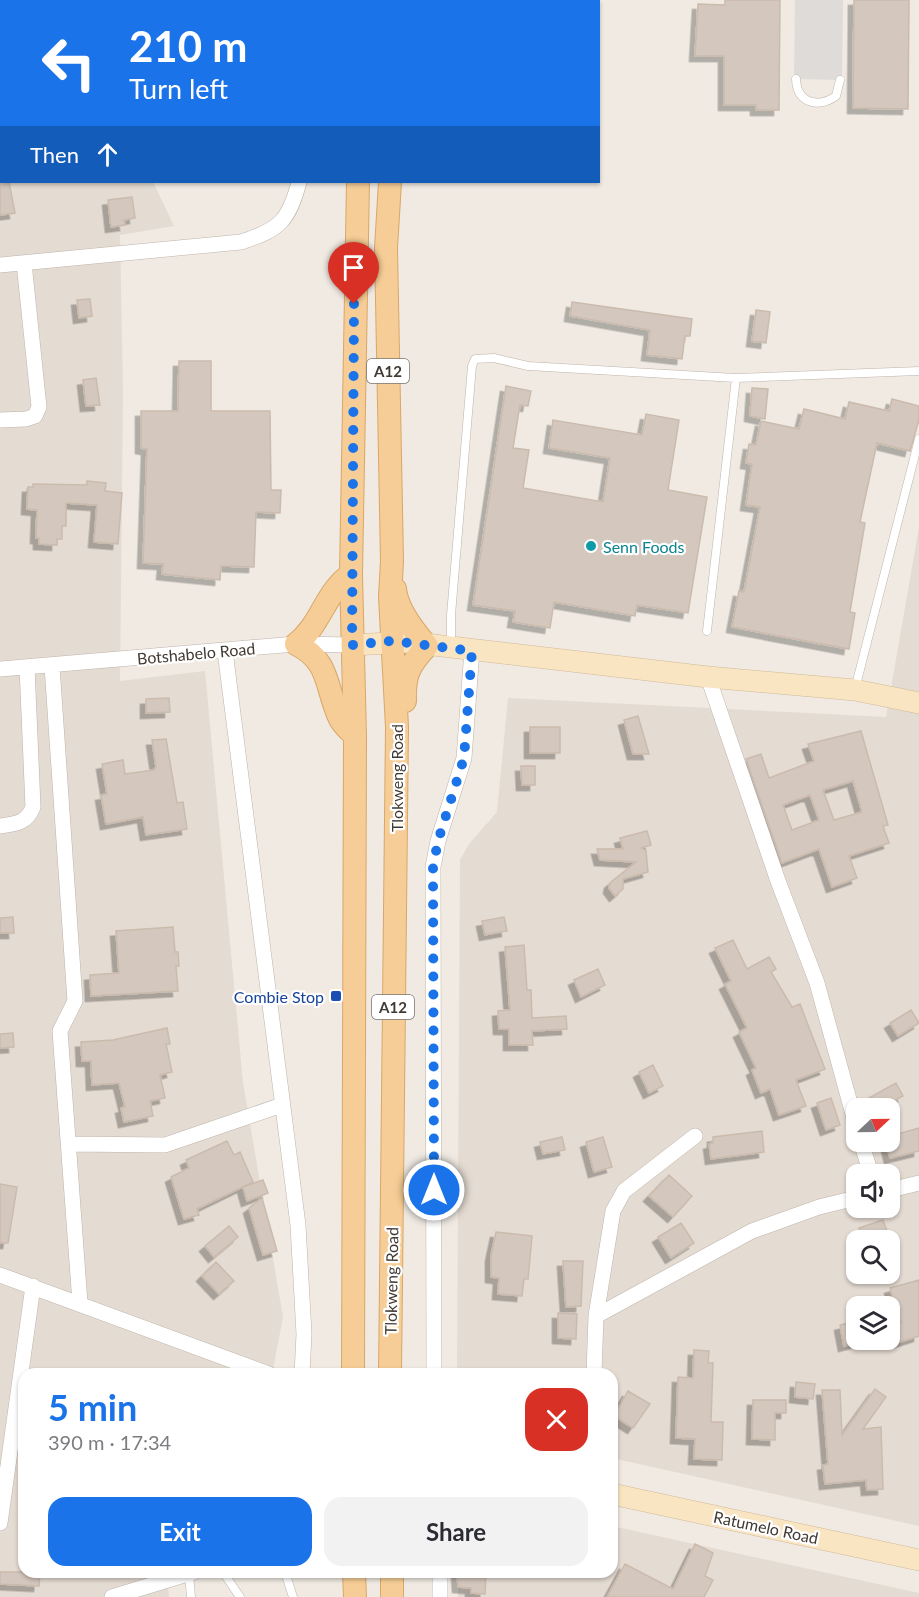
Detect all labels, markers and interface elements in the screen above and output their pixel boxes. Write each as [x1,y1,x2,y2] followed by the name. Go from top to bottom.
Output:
[129,21,247,71] text: 210 m
[30,24,108,102] icon: left
[129,72,228,105] text: Turn left
[91,138,124,171] icon: ahead
[30,141,79,168] text: Then
[328,242,379,304] pin
[337,251,370,284] icon: arrive
[367,359,409,383] road number: A12
[603,537,684,556] place label: Senn Foods
[584,539,598,553] marker: Senn Foods
[136,638,256,668] street label: Botshabelo Road
[387,724,406,832] street label: Tlokweng Road
[234,987,324,1006] place label: Combie Stop
[329,989,343,1003] marker: Combie Stop
[372,995,414,1019] road number: A12
[846,1098,900,1152] north arrow
[846,1098,900,1350] map controls
[402,1158,466,1222] position arrow
[846,1164,900,1218] button: sound
[381,1227,401,1335] street label: Tlokweng Road
[846,1230,900,1284] button: search
[846,1296,900,1350] button: layers
[48,1385,137,1429] text: 5 min
[525,1388,588,1451] button: close
[48,1430,171,1454] text: 390 m · 17:34
[48,1497,312,1566] button: Exit
[324,1497,588,1566] button: Share
[712,1507,820,1547] street label: Ratumelo Road

